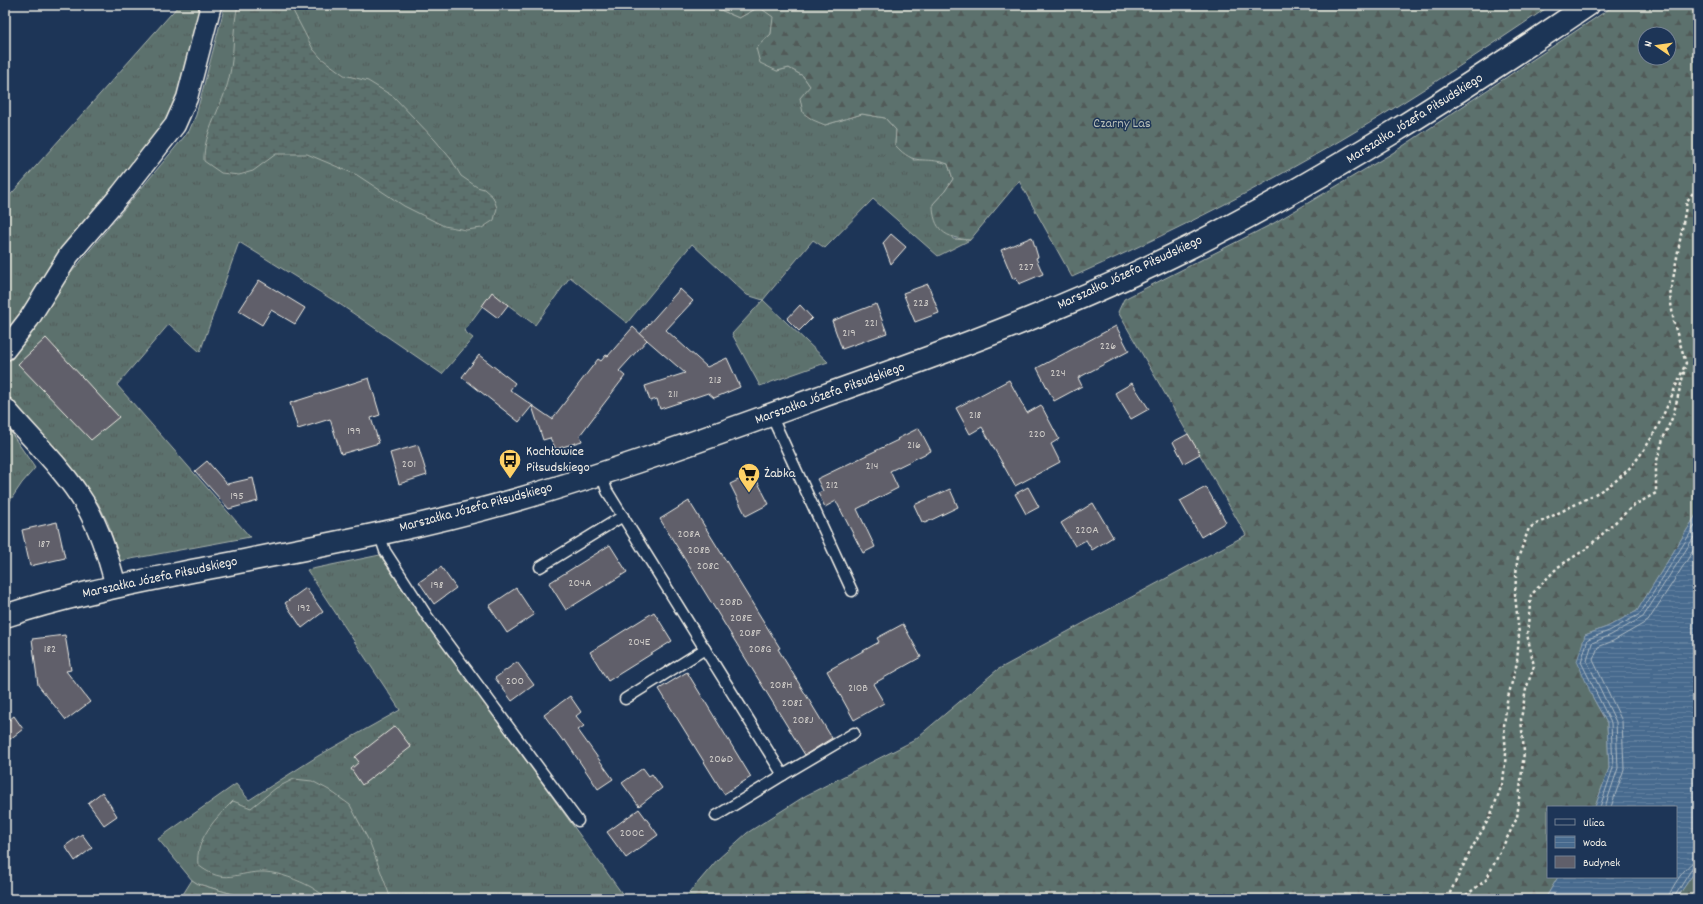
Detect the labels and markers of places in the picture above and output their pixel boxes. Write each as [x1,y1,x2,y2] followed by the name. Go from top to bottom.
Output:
[526,442,590,478] place label: Kochłowice Piłsudskiego
[497,447,523,480] bus stop icon: Kochłowice Piłsudskiego
[736,461,762,494] supermarket icon: Żabka
[764,464,796,484] place label: Żabka

